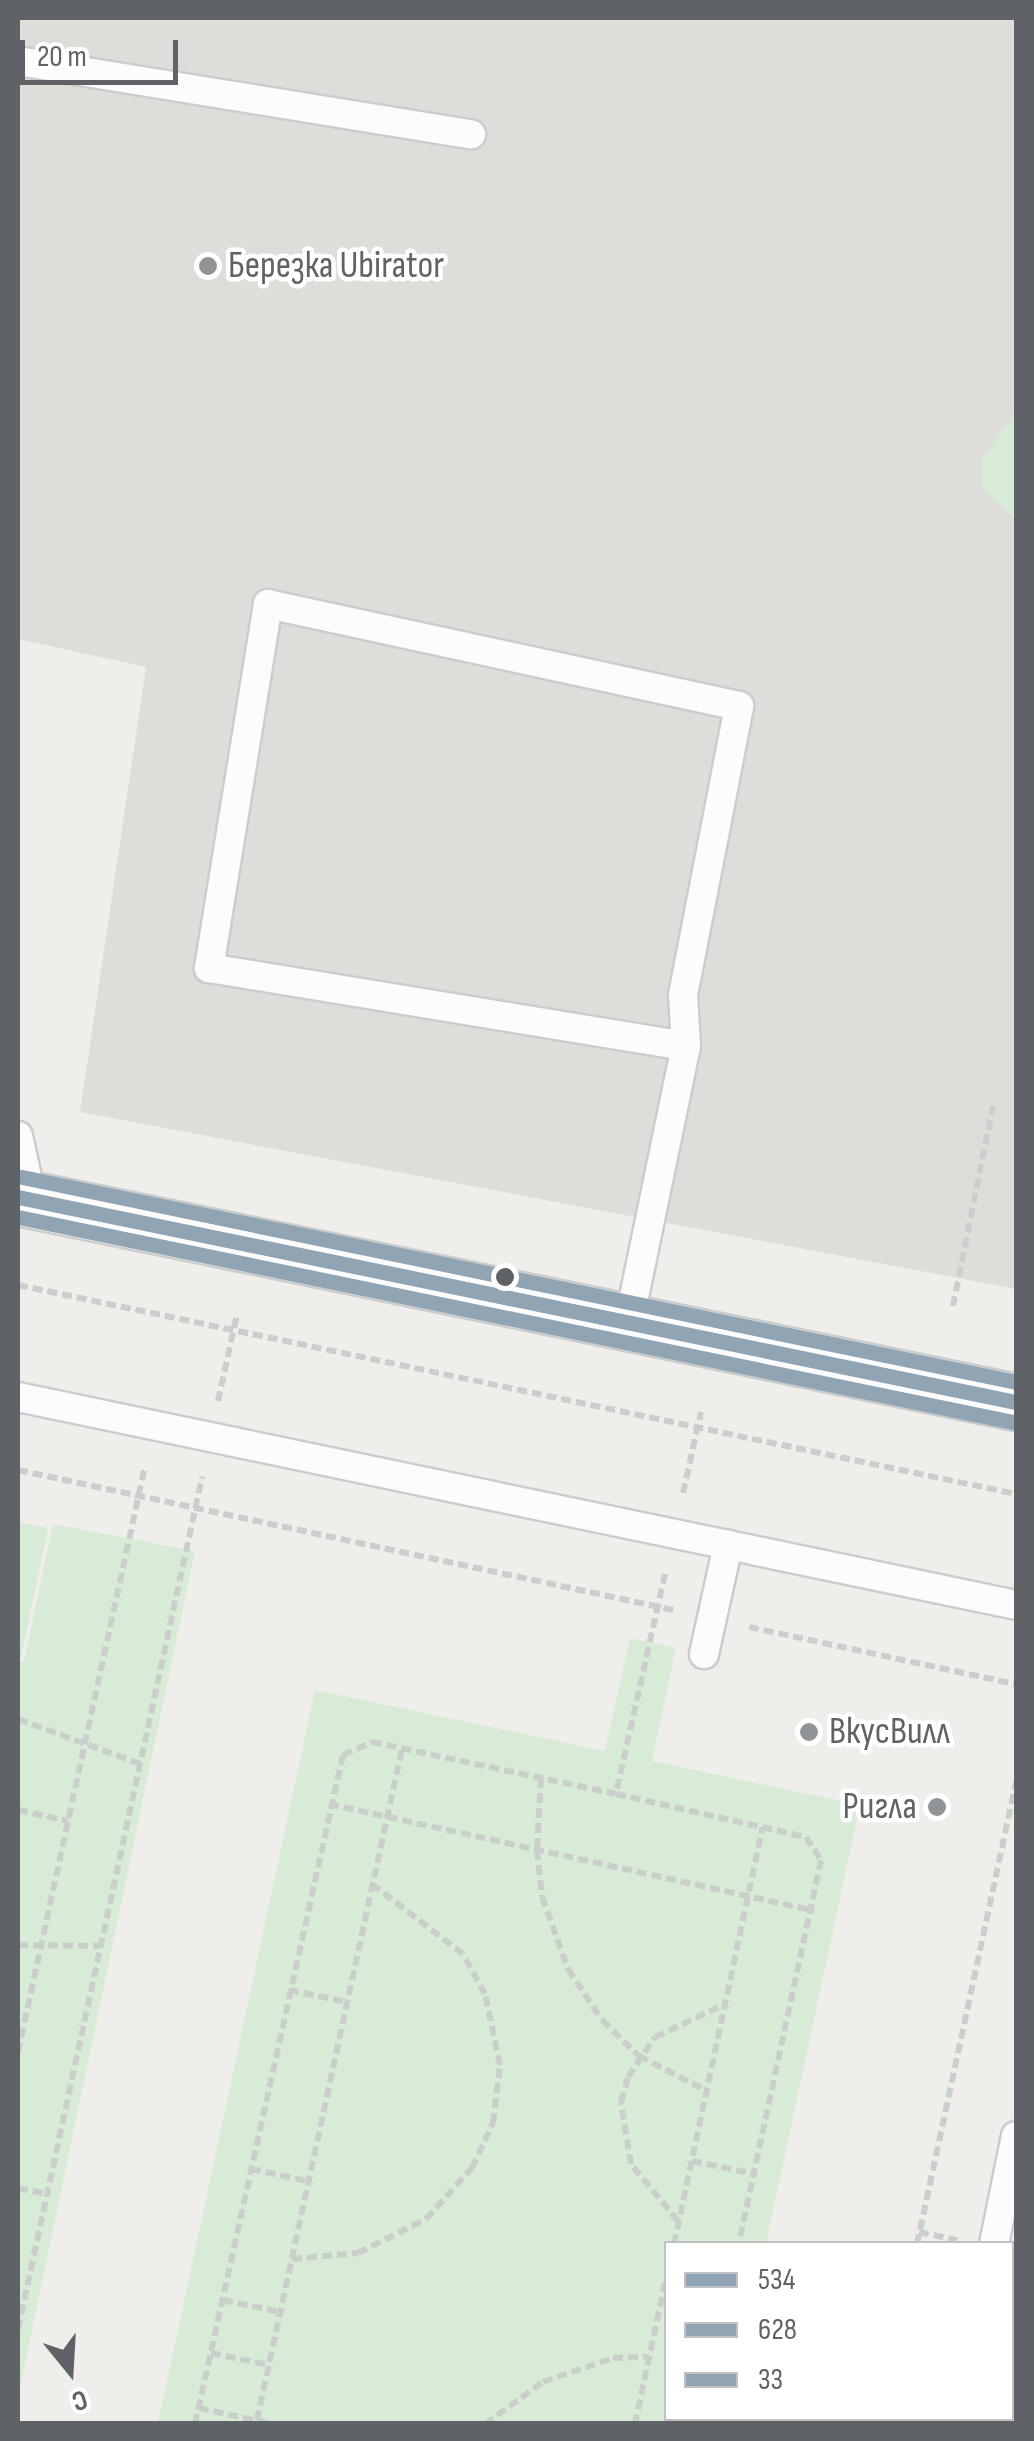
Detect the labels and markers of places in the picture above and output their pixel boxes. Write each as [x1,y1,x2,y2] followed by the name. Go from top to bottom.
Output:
[228,243,444,289] place label: Березка Ubirator
[197,255,219,277] marker: Березка Ubirator
[495,1267,515,1287] unlabelled marker
[829,1709,950,1755] place label: ВкусВилл
[798,1721,820,1743] marker: ВкусВилл
[842,1784,917,1830] place label: Ригла
[926,1796,948,1818] marker: Ригла

